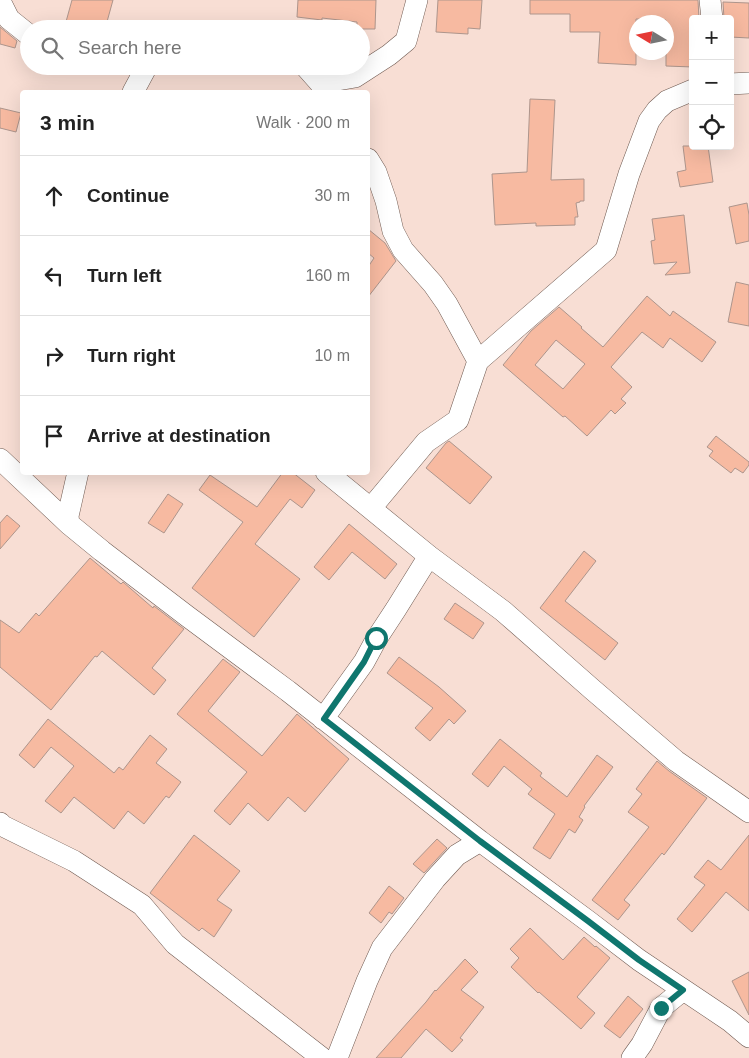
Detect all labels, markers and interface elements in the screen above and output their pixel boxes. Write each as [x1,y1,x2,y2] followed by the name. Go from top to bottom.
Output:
[629,15,674,60] north arrow
[689,15,734,150] map controls
[689,15,734,60] button: +
[20,20,370,75] search box
[38,34,66,62] icon: search
[78,37,182,58] text: Search here
[689,60,734,105] button: −
[689,105,734,150] button: locate
[40,111,95,134] text: 3 min
[256,114,350,131] text: Walk · 200 m
[40,182,68,210] icon: ahead
[87,185,169,206] text: Continue
[314,187,350,204] text: 30 m
[40,262,68,290] icon: left
[87,265,162,286] text: Turn left
[306,267,350,284] text: 160 m
[40,342,68,370] icon: right
[87,345,175,366] text: Turn right
[314,347,350,364] text: 10 m
[40,422,68,450] icon: arrive
[87,425,271,446] text: Arrive at destination
[365,627,388,650] route start
[650,997,673,1020] route end

